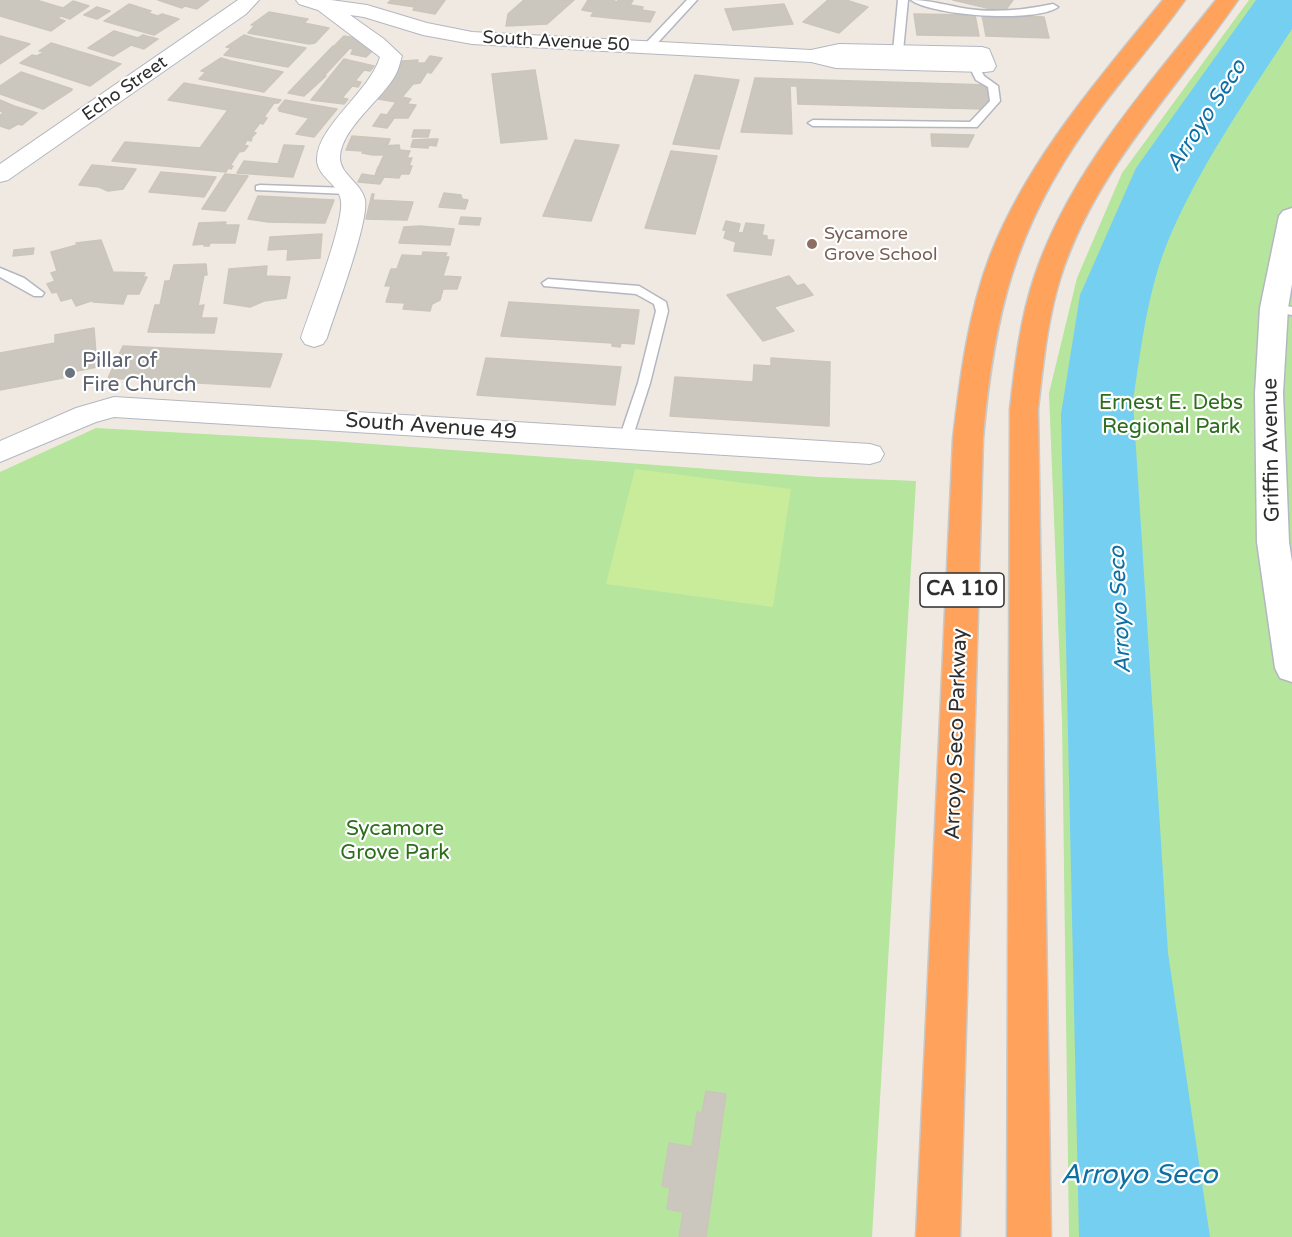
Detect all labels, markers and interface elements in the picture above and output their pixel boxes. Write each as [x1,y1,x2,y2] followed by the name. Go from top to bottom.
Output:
[482,27,630,57] street label: South Avenue 50
[78,52,172,126] street label: Echo Street
[1161,55,1253,177] water label: Arroyo Seco
[824,223,937,266] place label: Sycamore Grove School
[805,237,819,251] marker: Sycamore Grove School
[82,348,197,398] place label: Pillar of Fire Church
[63,366,77,380] marker: Pillar of Fire Church
[1258,378,1286,522] street label: Griffin Avenue
[1099,390,1243,440] park label: Ernest E. Debs Regional Park
[344,408,518,446] street label: South Avenue 49
[1104,545,1138,675] water label: Arroyo Seco
[920,573,1004,607] road number: CA 110
[941,628,973,840] street label: Arroyo Seco Parkway
[340,816,450,866] park label: Sycamore Grove Park
[1061,1160,1217,1192] water label: Arroyo Seco

